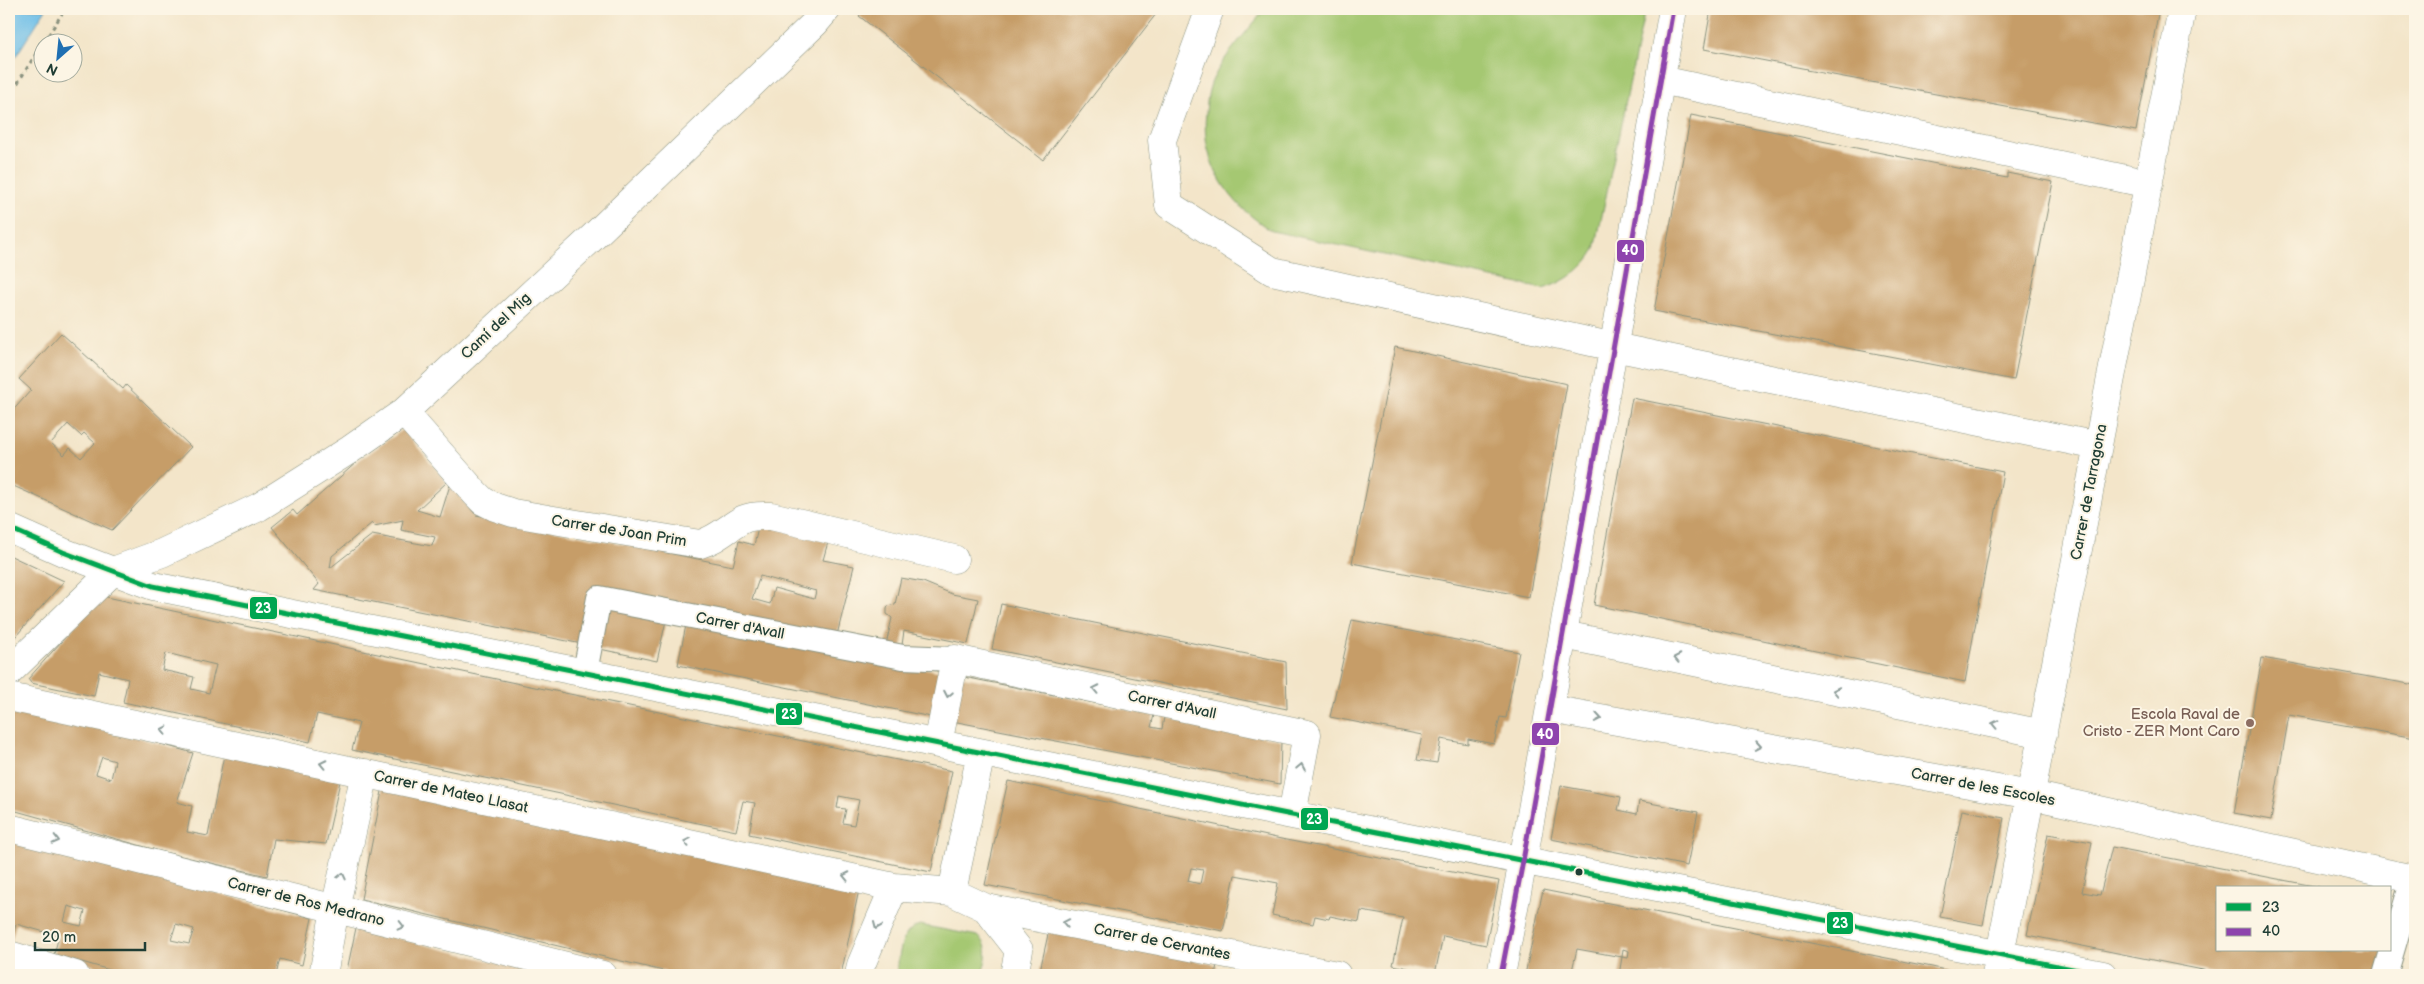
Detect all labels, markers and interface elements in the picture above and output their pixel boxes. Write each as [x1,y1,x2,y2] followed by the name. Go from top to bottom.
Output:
[32,32,82,82] north arrow
[44,59,61,79] text: N
[1616,239,1645,263] line badge: 40
[1622,242,1639,259] text: 40
[457,289,535,363] street label: Camí del Mig
[2066,422,2112,562] street label: Carrer de Tarragona
[550,511,688,551] street label: Carrer de Joan Prim
[249,596,278,620] line badge: 23
[255,600,271,617] text: 23
[694,608,786,644] street label: Carrer d'Avall
[1672,654,1681,664] one-way arrow
[1092,684,1101,695] one-way arrow
[1126,686,1218,724] street label: Carrer d'Avall
[1831,686,1840,697] one-way arrow
[943,689,953,698] one-way arrow
[775,702,803,726] line badge: 23
[2083,705,2240,741] place label: Escola Raval de Cristo - ZER Mont Caro
[781,706,797,723] text: 23
[1594,712,1603,722] one-way arrow
[2244,717,2256,729] marker: Escola Raval de Cristo - ZER Mont Caro
[1990,719,1999,730] one-way arrow
[1531,722,1560,746] line badge: 40
[160,726,168,736] one-way arrow
[1537,726,1554,743] text: 40
[1754,741,1763,751] one-way arrow
[319,759,327,770] one-way arrow
[1295,763,1305,772] one-way arrow
[1909,764,2057,810] street label: Carrer de les Escoles
[372,766,530,818] street label: Carrer de Mateo Llasat
[1300,807,1329,831] line badge: 23
[1306,811,1322,828] text: 23
[52,834,61,845] one-way arrow
[683,837,692,848] one-way arrow
[1574,867,1584,877] unlabelled marker
[336,871,347,880] one-way arrow
[842,872,850,882] one-way arrow
[225,873,387,931] street label: Carrer de Ros Medrano
[2216,886,2392,952] legend
[2262,898,2280,917] text: 23
[1826,911,1854,935] line badge: 23
[1832,915,1848,932] text: 23
[1061,918,1070,929] one-way arrow
[35,919,145,951] scale bar
[1092,919,1233,965] street label: Carrer de Cervantes
[396,920,404,930] one-way arrow
[873,921,883,930] one-way arrow
[2262,922,2280,941] text: 40
[42,928,76,947] text: 20 m

